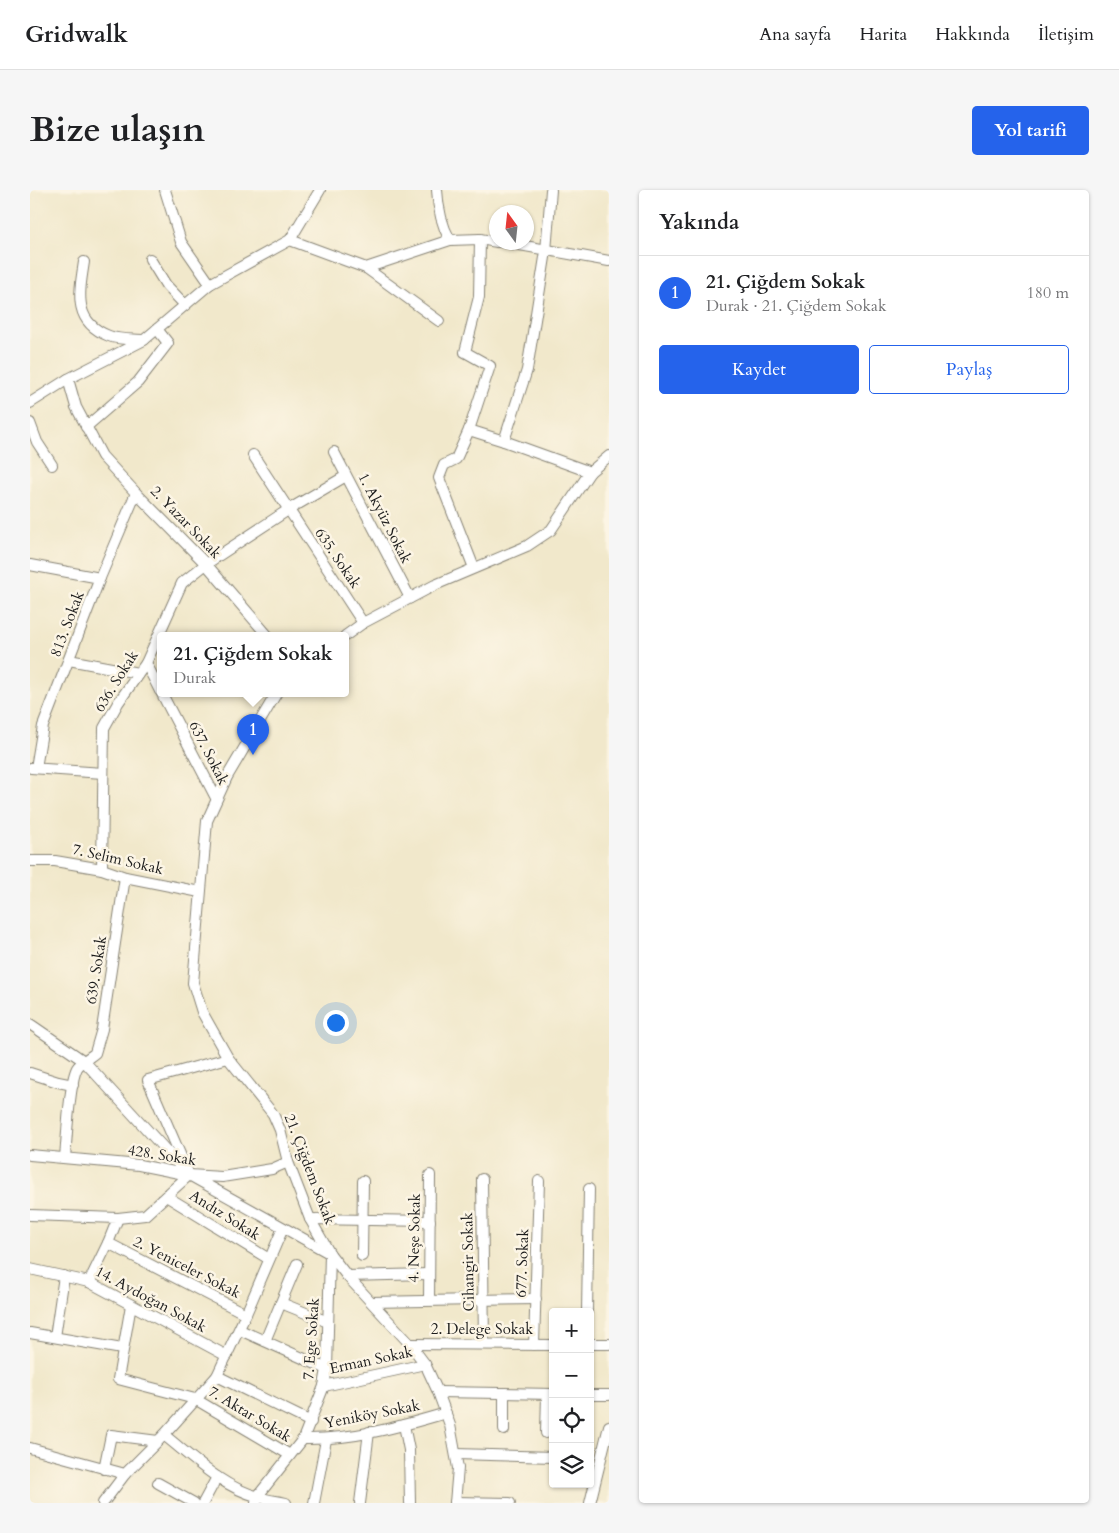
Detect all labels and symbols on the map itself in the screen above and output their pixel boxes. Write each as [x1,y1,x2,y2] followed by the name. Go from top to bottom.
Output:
[489,205,534,250] north arrow
[354,469,416,567] street label: 1. Akyüz Sokak
[146,481,226,563] street label: 2. Yazar Sokak
[310,524,366,592] street label: 635. Sokak
[45,588,89,660] street label: 813. Sokak
[89,646,143,716] street label: 636. Sokak
[237,714,269,755] pin: 1
[184,718,234,788] street label: 637. Sokak
[71,839,165,879] street label: 7. Selim Sokak
[81,934,111,1006] street label: 639. Sokak
[323,1010,349,1036] your location
[280,1111,340,1227] street label: 21. Çiğdem Sokak
[126,1140,198,1170] street label: 428. Sokak
[186,1185,264,1245] street label: Andız Sokak
[403,1193,425,1283] street label: 4. Neşe Sokak
[457,1212,479,1312] street label: Cihangir Sokak
[511,1228,533,1298] street label: 677. Sokak
[130,1231,244,1303] street label: 2. Yeniceler Sokak
[92,1261,210,1337] street label: 14. Aydoğan Sokak
[298,1297,324,1381] street label: 7. Ege Sokak
[431,1319,533,1339] street label: 2. Delege Sokak
[328,1341,414,1379] street label: Erman Sokak
[205,1381,295,1447] street label: 7. Aktar Sokak
[322,1395,422,1433] street label: Yeniköy Sokak

